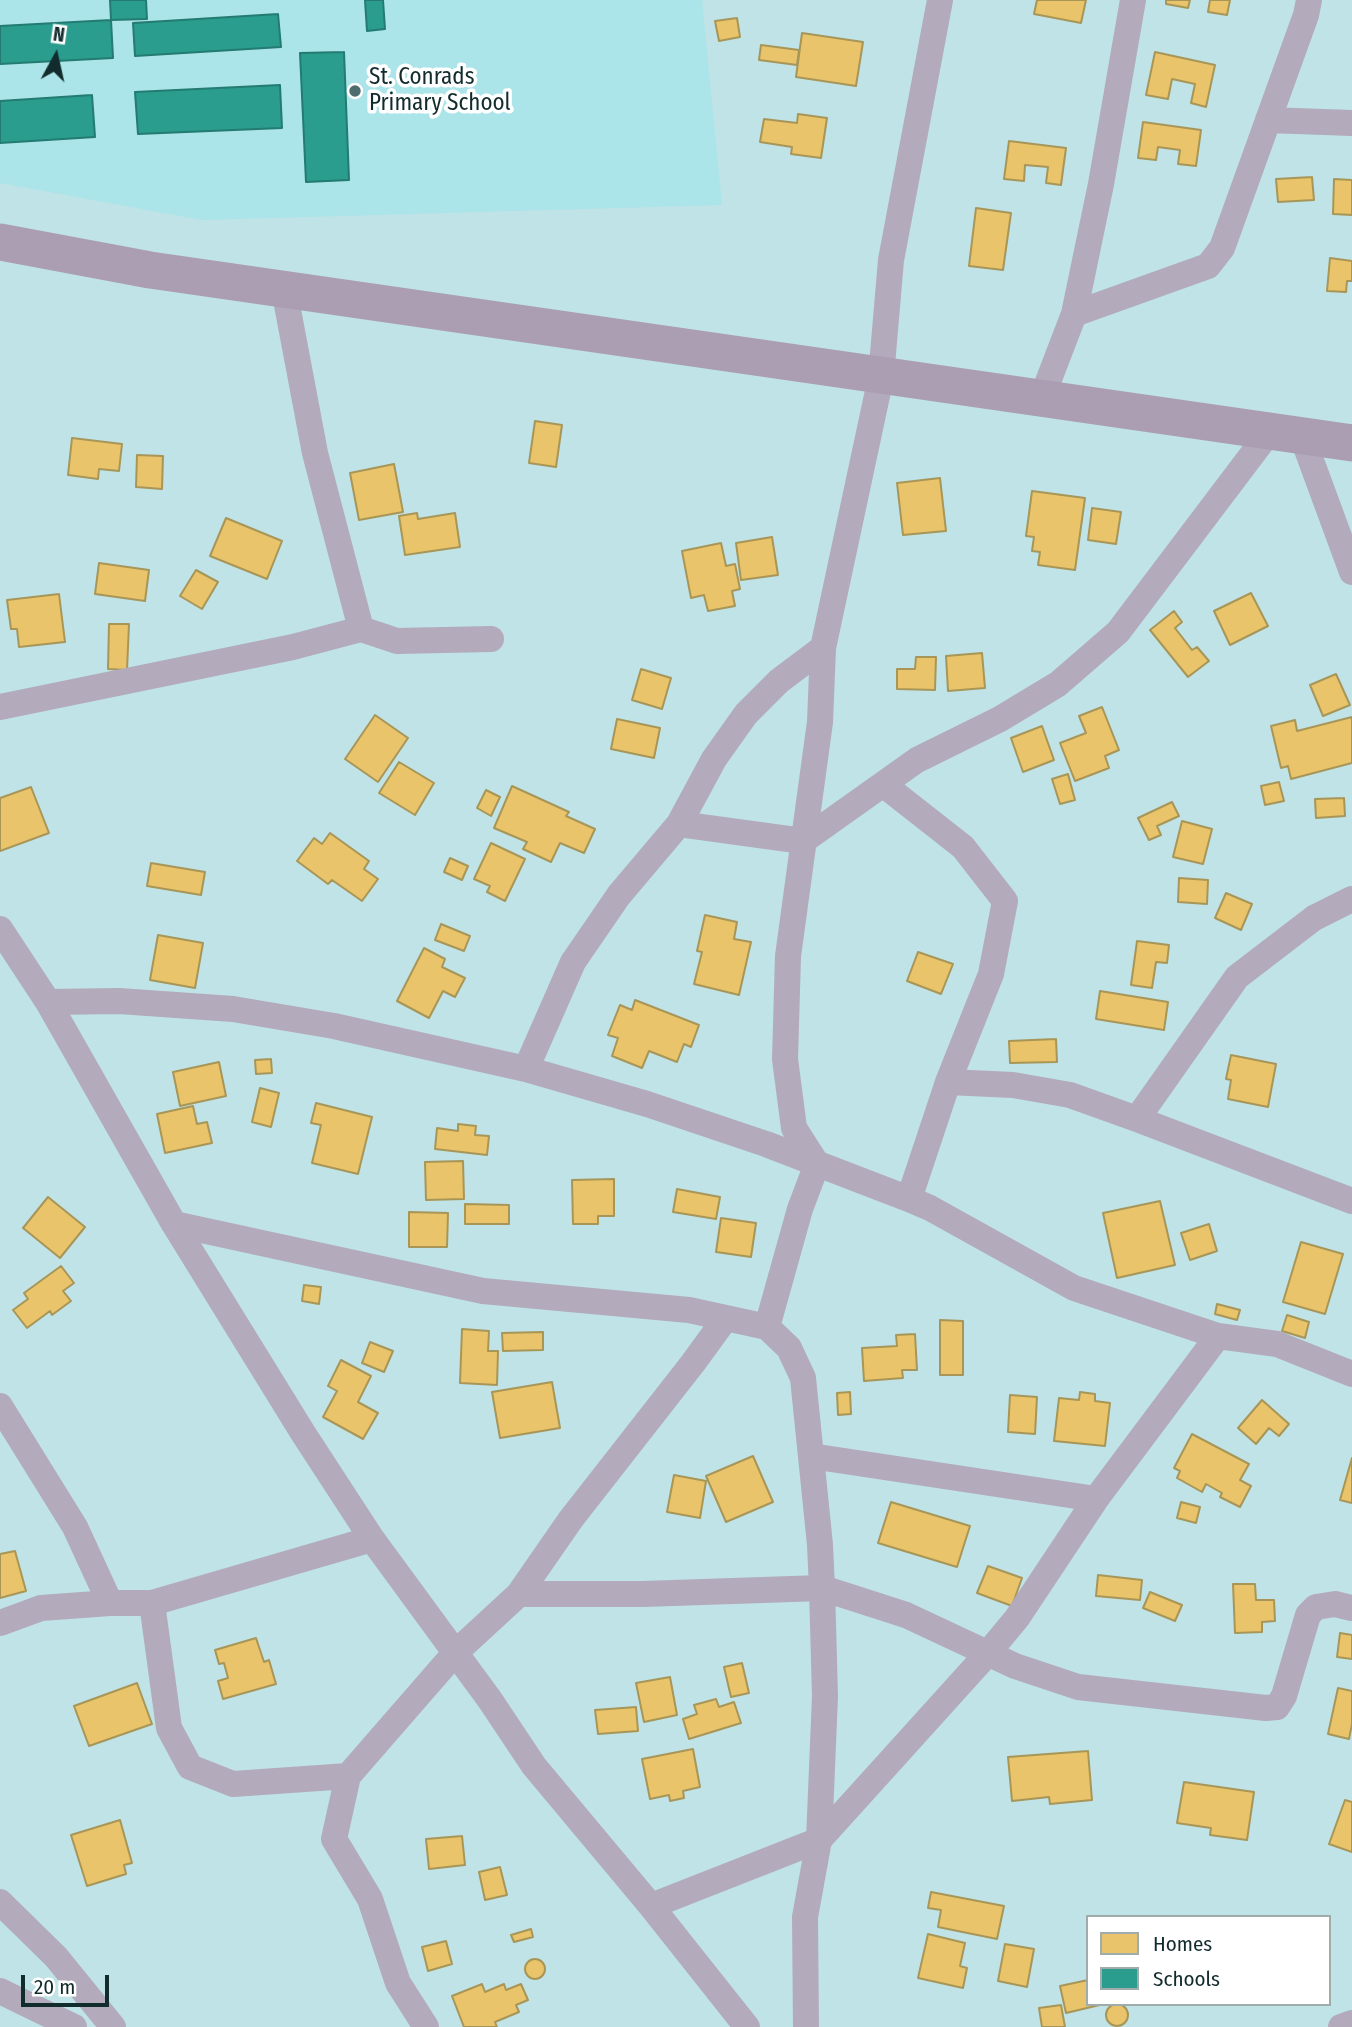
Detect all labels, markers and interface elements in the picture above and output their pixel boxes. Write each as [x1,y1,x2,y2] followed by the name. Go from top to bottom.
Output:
[21,21,91,91] north arrow
[52,23,66,47] text: N
[369,64,511,118] place label: St. Conrads Primary School
[347,83,363,99] marker: St. Conrads Primary School
[1086,1915,1331,2006] legend
[1153,1931,1212,1957] text: Homes
[24,1960,112,2004] scale bar
[1153,1966,1220,1992] text: Schools
[34,1974,75,2000] text: 20 m

